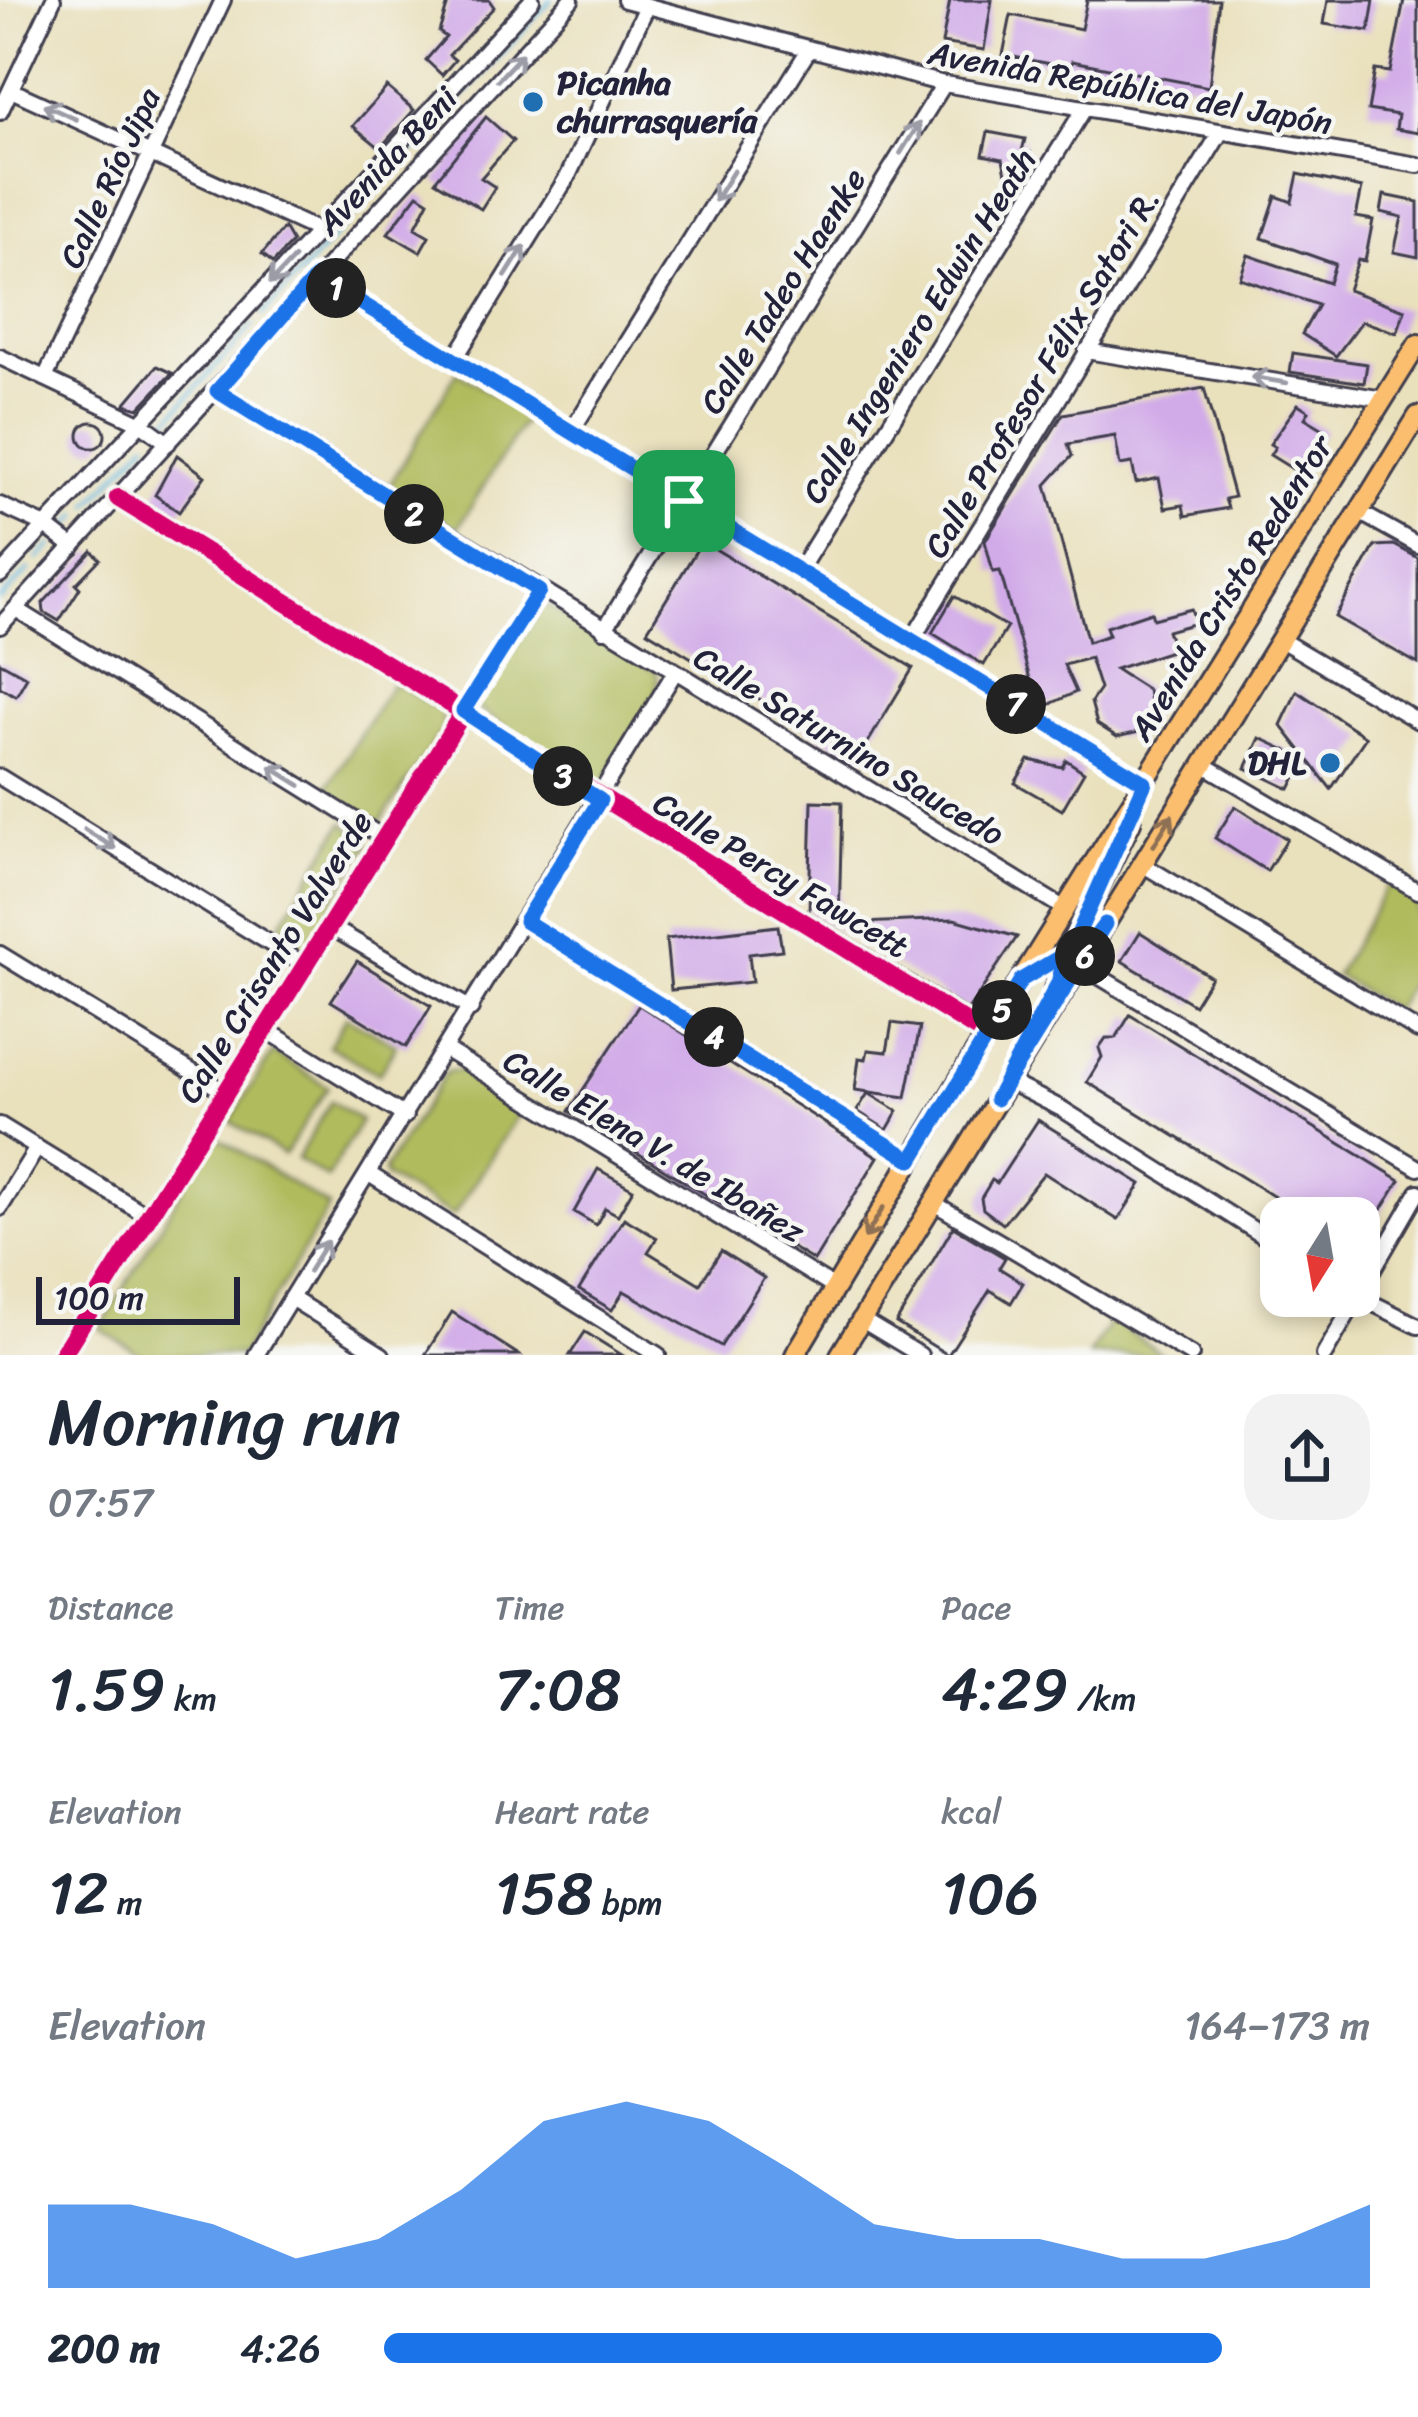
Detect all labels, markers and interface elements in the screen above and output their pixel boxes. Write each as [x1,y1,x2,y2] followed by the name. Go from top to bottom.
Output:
[922,24,1337,152] street label: Avenida República del Japón
[496,52,523,82] one-way arrow
[556,54,759,150] place label: Picanha churrasquería
[301,72,473,250] street label: Avenida Beni
[43,77,177,278] street label: Calle Río Jipa
[520,89,546,115] marker: Picanha churrasquería
[43,100,79,122] one-way arrow
[898,122,923,156] one-way arrow
[786,137,1052,515] street label: Calle Ingeniero Edwin Heath
[684,156,882,426] street label: Calle Tadeo Haenke
[712,168,736,202] one-way arrow
[908,176,1176,570] street label: Calle Profesor Félix Satori R.
[503,244,527,278] one-way arrow
[269,256,296,286] one-way arrow
[306,258,366,318] pin: 1
[329,259,343,317] text: 1
[1250,368,1289,391] one-way arrow
[1113,421,1350,754] street label: Avenida Cristo Redentor
[633,450,735,552] pin
[651,468,717,534] icon: arrive
[384,484,444,544] pin: 2
[404,485,424,543] text: 2
[682,630,1016,862] street label: Calle Saturnino Saucedo
[986,674,1046,734] pin: 7
[1007,675,1025,733] text: 7
[1248,734,1307,792] place label: DHL
[533,746,593,806] pin: 3
[554,747,572,805] text: 3
[1317,750,1343,776] marker: DHL
[269,764,303,788] one-way arrow
[642,775,920,975] street label: Calle Percy Fawcett
[161,799,389,1115] street label: Calle Crisanto Valverde
[1151,814,1175,848] one-way arrow
[82,827,116,851] one-way arrow
[1055,926,1115,986] pin: 6
[1076,927,1094,985] text: 6
[972,980,1032,1040] pin: 5
[992,981,1012,1039] text: 5
[684,1007,744,1067] pin: 4
[704,1008,724,1066] text: 4
[492,1033,817,1260] street label: Calle Elena V. de Ibañez
[1260,1197,1380,1317] north arrow
[1260,1197,1380,1317] map controls
[862,1205,886,1240] one-way arrow
[306,1239,330,1273] one-way arrow
[54,1269,144,1327] text: 100 m
[36,1271,240,1324] scale bar
[48,1364,401,1481] text: Morning run
[1244,1394,1370,1520] button: share
[48,1468,153,1537] text: 07:57
[48,1579,173,1637] text: Distance
[495,1579,564,1637] text: Time
[941,1579,1011,1637] text: Pace
[48,1637,165,1743] text: 1.59
[495,1637,621,1743] text: 7:08
[941,1637,1068,1743] text: 4:29
[165,1670,217,1728] text: km
[1068,1670,1136,1728] text: /km
[48,1783,182,1841] text: Elevation
[495,1783,650,1841] text: Heart rate
[941,1783,1001,1841] text: kcal
[48,1841,108,1947] text: 12
[495,1841,593,1947] text: 158
[941,1841,1039,1947] text: 106
[108,1874,142,1932] text: m
[593,1874,663,1932] text: bpm
[48,1991,206,2060] text: Elevation
[1184,1991,1370,2060] text: 164–173 m
[48,2314,160,2383] text: 200 m
[240,2314,321,2383] text: 4:26

